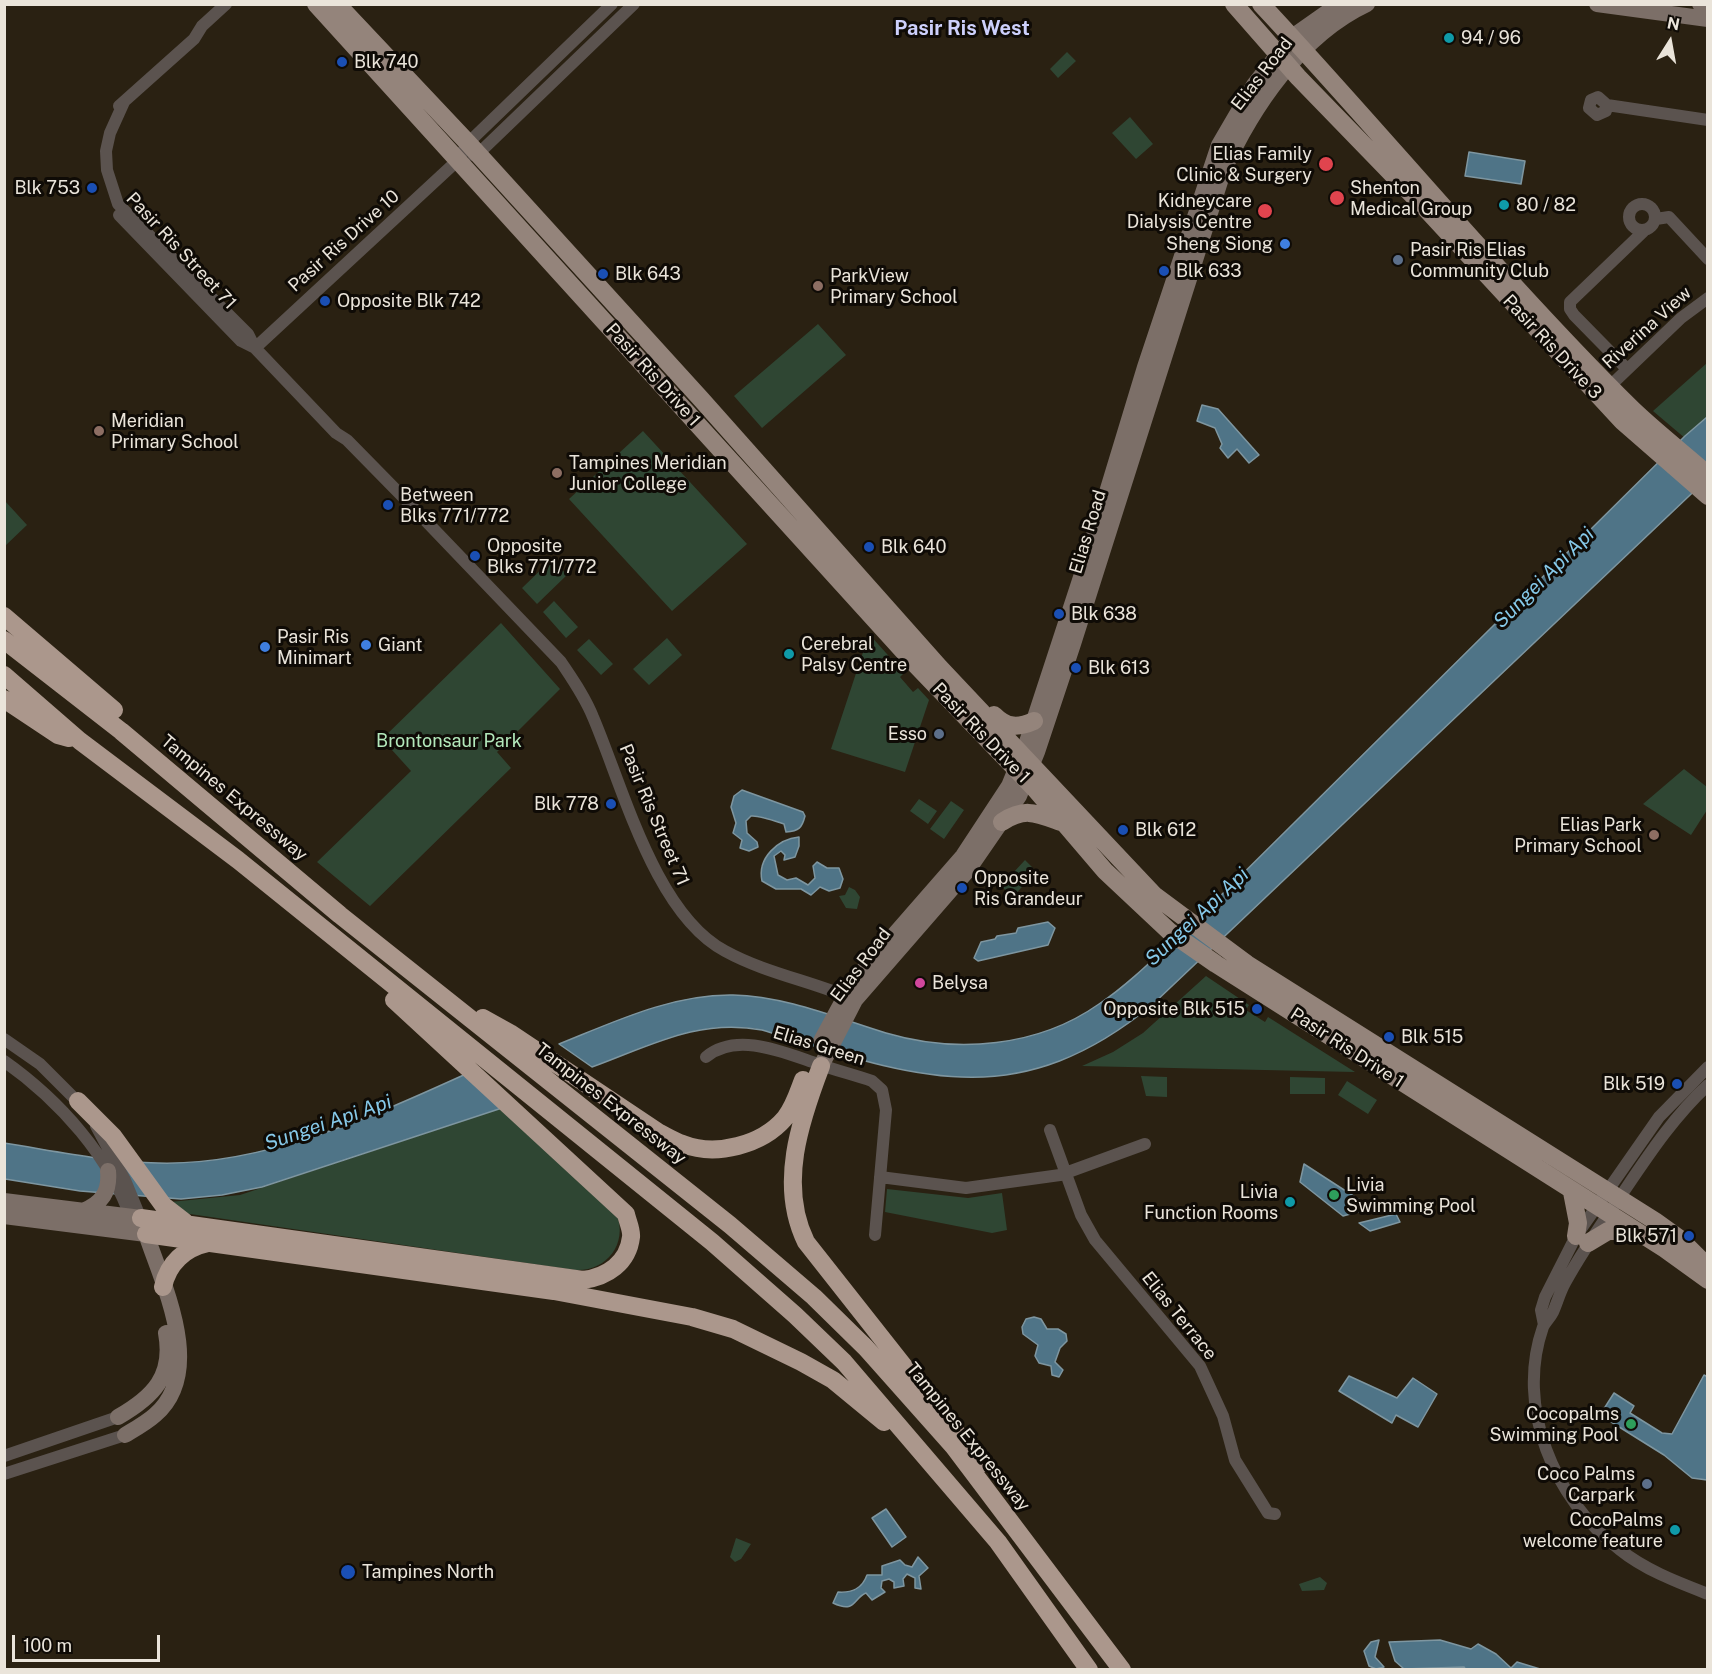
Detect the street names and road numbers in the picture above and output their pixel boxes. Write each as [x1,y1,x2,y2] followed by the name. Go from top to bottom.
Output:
[1227,33,1297,115] street label: Elias Road
[284,185,404,297] street label: Pasir Ris Drive 10
[121,188,241,314] street label: Pasir Ris Street 71
[1598,282,1696,374] street label: Riverina View
[1498,290,1606,404] street label: Pasir Ris Drive 3
[601,319,705,431] street label: Pasir Ris Drive 1
[1065,487,1111,577] street label: Elias Road
[928,678,1034,788] street label: Pasir Ris Drive 1
[156,730,312,866] street label: Tampines Expressway
[614,741,694,889] street label: Pasir Ris Street 71
[826,924,896,1006] street label: Elias Road
[1286,1003,1408,1093] street label: Pasir Ris Drive 1
[770,1022,868,1070] street label: Elias Green
[532,1039,690,1169] street label: Tampines Expressway
[1137,1267,1221,1365] street label: Elias Terrace
[902,1358,1034,1516] street label: Tampines Expressway

